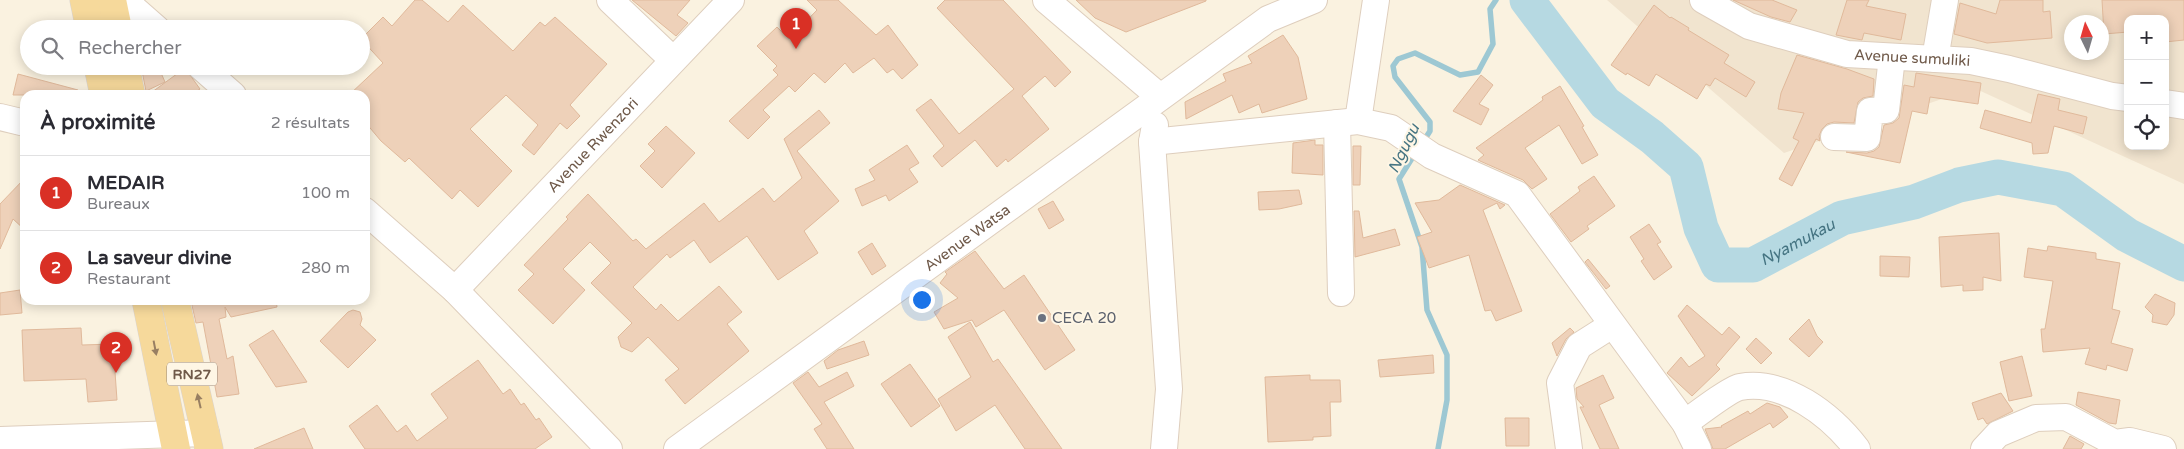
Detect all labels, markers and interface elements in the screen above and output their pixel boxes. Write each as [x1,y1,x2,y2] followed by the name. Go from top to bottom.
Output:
[780,8,812,49] pin: 1
[2064,15,2109,60] north arrow
[2124,15,2169,150] map controls
[2124,15,2169,60] button: +
[20,20,370,75] search box
[38,34,66,62] icon: search
[78,37,181,59] text: Rechercher
[1854,45,1971,70] street label: Avenue sumuliki
[2124,60,2169,105] button: −
[544,94,642,196] street label: Avenue Rwenzori
[2124,105,2169,150] button: locate
[40,110,155,135] text: À proximité
[271,113,350,133] text: 2 résultats
[1383,119,1425,176] water label: Ngugu
[87,172,165,194] text: MEDAIR
[51,183,61,203] text: 1
[301,183,350,203] text: 100 m
[87,194,150,214] text: Bureaux
[921,201,1014,275] street label: Avenue Watsa
[1757,214,1840,271] water label: Nyamukau
[87,247,232,269] text: La saveur divine
[51,258,61,278] text: 2
[301,258,350,278] text: 280 m
[87,269,171,289] text: Restaurant
[909,287,935,313] your location
[1052,309,1116,327] place label: CECA 20
[1036,312,1048,324] marker: CECA 20
[100,332,132,373] pin: 2
[152,340,160,356] one-way arrow
[167,362,217,386] road number: RN27
[195,394,203,409] one-way arrow

